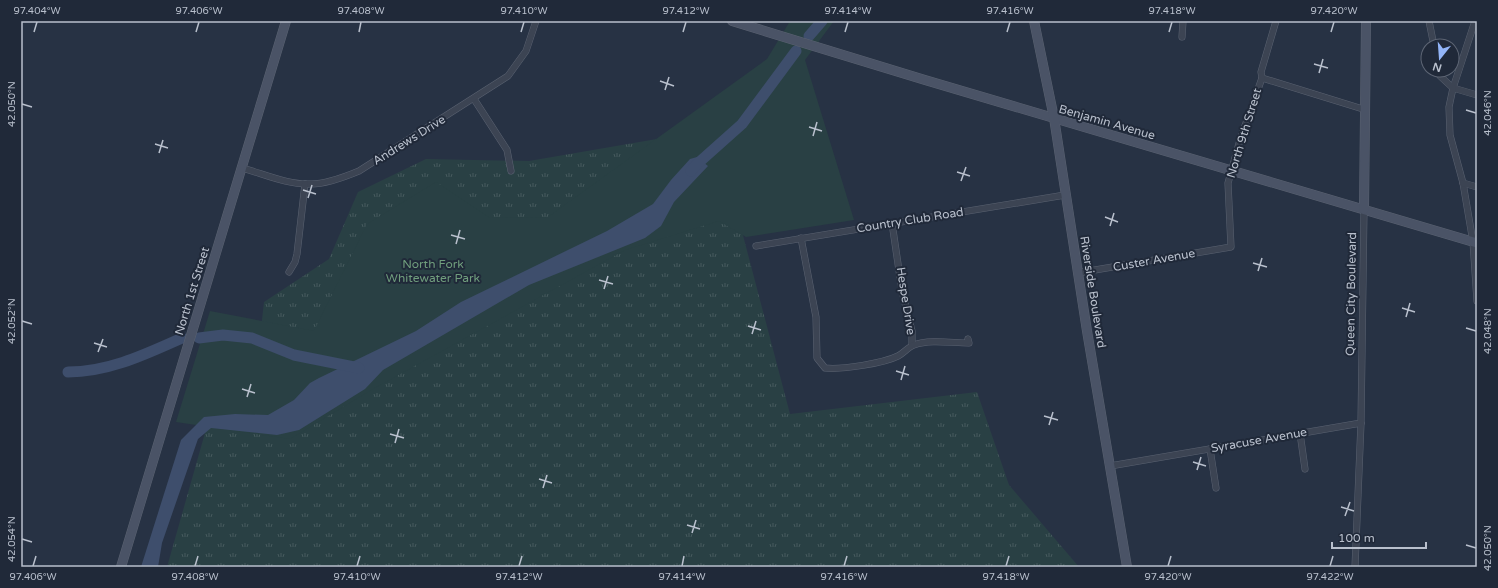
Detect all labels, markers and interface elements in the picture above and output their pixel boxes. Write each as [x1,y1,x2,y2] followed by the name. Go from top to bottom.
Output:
[13,5,61,17] text: 97.404°W
[175,5,223,17] text: 97.406°W
[337,5,385,17] text: 97.408°W
[500,5,548,17] text: 97.410°W
[662,5,710,17] text: 97.412°W
[824,5,872,17] text: 97.414°W
[986,5,1034,17] text: 97.416°W
[1148,5,1196,17] text: 97.418°W
[1310,5,1358,17] text: 97.420°W
[1420,38,1460,78] north arrow
[1431,60,1443,75] text: N
[6,81,18,127] text: 42.050°N
[1224,86,1264,180] street label: North 9th Street
[1482,90,1494,136] text: 42.046°N
[1057,102,1157,143] street label: Benjamin Avenue
[370,112,448,168] street label: Andrews Drive
[855,205,965,235] street label: Country Club Road
[1343,232,1359,356] street label: Queen City Boulevard
[1077,235,1109,349] street label: Riverside Boulevard
[172,245,212,337] street label: North 1st Street
[1112,246,1196,274] street label: Custer Avenue
[386,257,481,285] park label: North Fork Whitewater Park
[894,266,918,336] street label: Hespe Drive
[6,298,18,344] text: 42.052°N
[1482,308,1494,354] text: 42.048°N
[1210,425,1308,455] street label: Syracuse Avenue
[6,516,18,562] text: 42.054°N
[1332,524,1426,550] scale bar
[1482,525,1494,571] text: 42.050°N
[1338,531,1375,545] text: 100 m
[9,571,57,583] text: 97.406°W
[171,571,219,583] text: 97.408°W
[333,571,381,583] text: 97.410°W
[495,571,543,583] text: 97.412°W
[658,571,706,583] text: 97.414°W
[820,571,868,583] text: 97.416°W
[982,571,1030,583] text: 97.418°W
[1144,571,1192,583] text: 97.420°W
[1306,571,1354,583] text: 97.422°W

